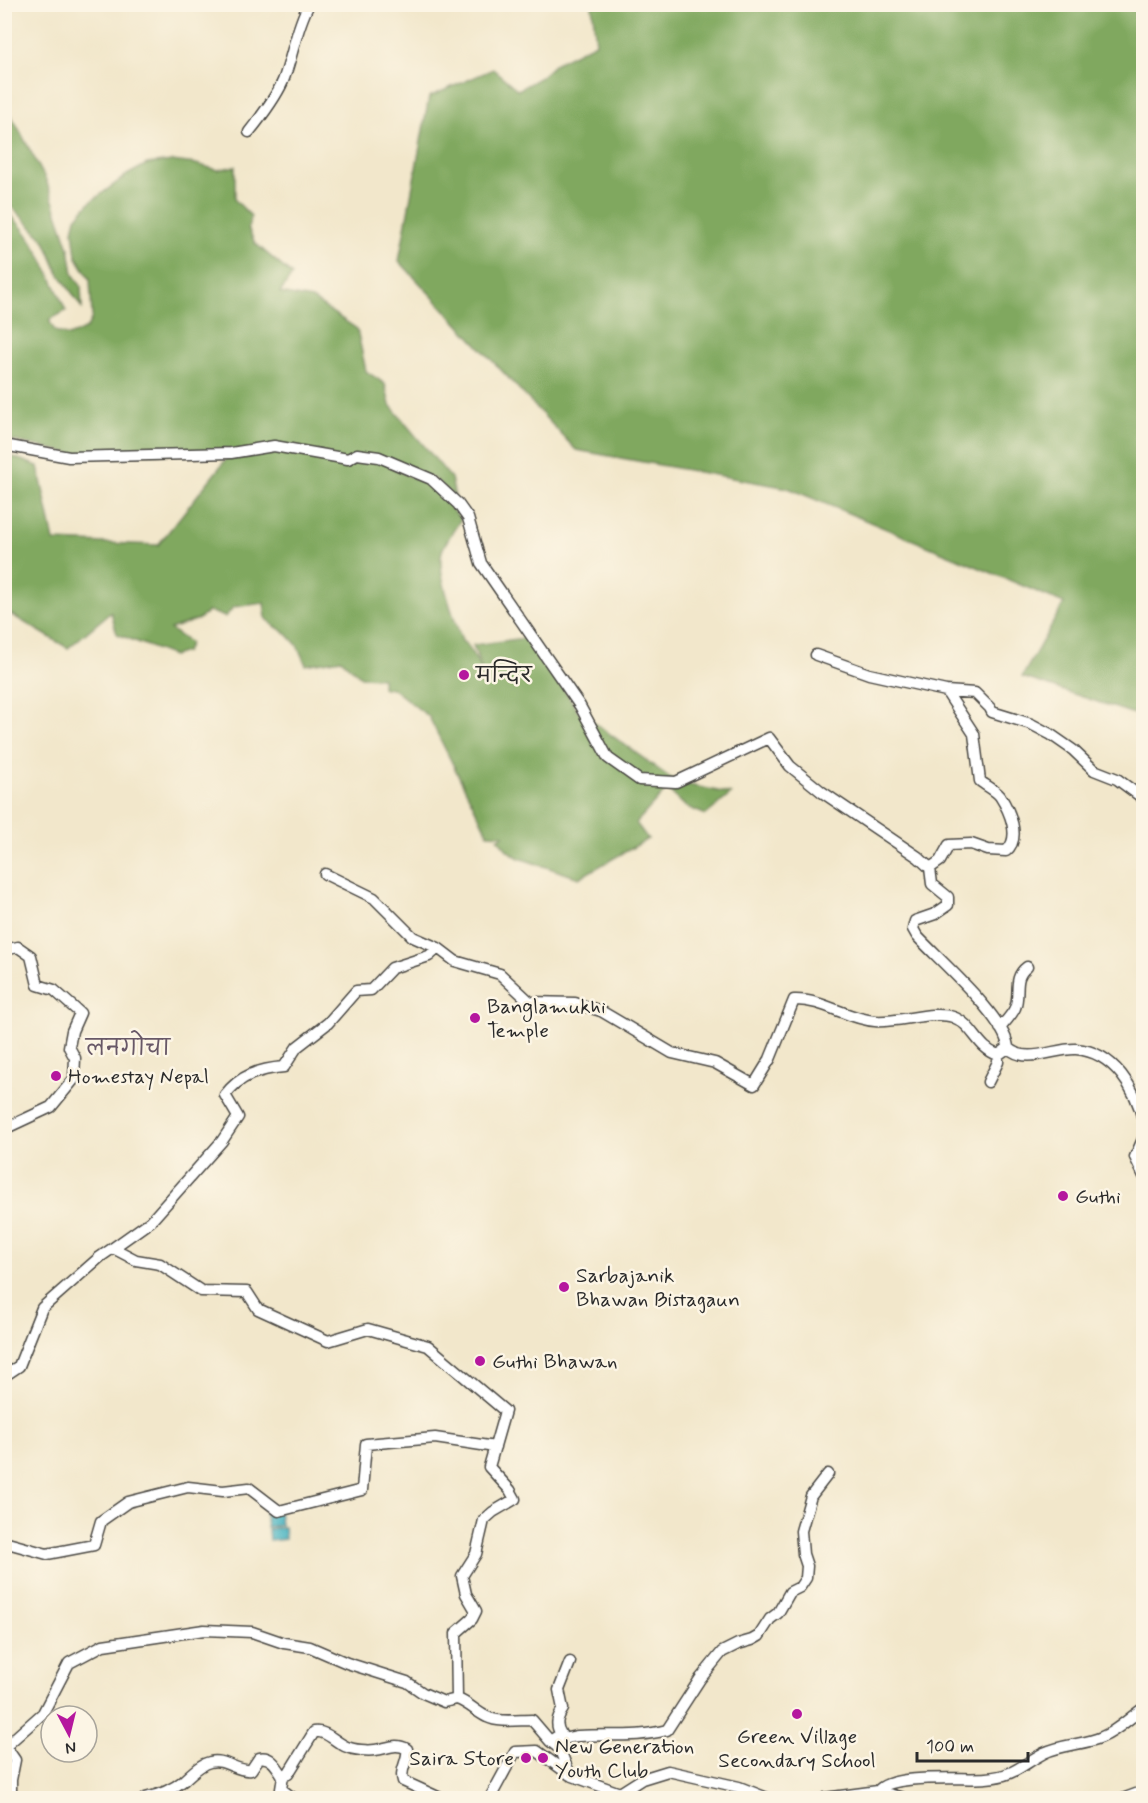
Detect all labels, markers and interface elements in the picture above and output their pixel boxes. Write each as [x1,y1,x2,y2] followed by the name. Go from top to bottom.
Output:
[475,659,533,690] place label: मन्दिर
[457,668,471,682] marker: मन्दिर
[487,993,606,1045] place label: Banglamukhi Temple
[468,1011,482,1025] marker: Banglamukhi Temple
[85,1030,172,1063] district label: लनगोचा
[68,1063,209,1091] place label: Homestay Nepal
[49,1069,63,1083] marker: Homestay Nepal
[1075,1183,1121,1211] place label: Guthi
[1056,1189,1070,1203] marker: Guthi
[576,1262,740,1314] place label: Sarbajanik Bhawan Bistagaun
[557,1280,571,1294] marker: Sarbajanik Bhawan Bistagaun
[492,1348,618,1376] place label: Guthi Bhawan
[473,1354,487,1368] marker: Guthi Bhawan
[39,1704,99,1764] north arrow
[790,1707,804,1721] marker: Green Village Secondary School
[718,1723,876,1775] place label: Green Village Secondary School
[917,1725,1028,1763] scale bar
[555,1733,694,1785] place label: New Generation Youth Club
[926,1735,974,1759] text: 100 m
[64,1736,77,1758] text: N
[409,1745,514,1773] place label: Saira Store
[519,1751,533,1765] marker: Saira Store
[536,1751,550,1765] marker: New Generation Youth Club

